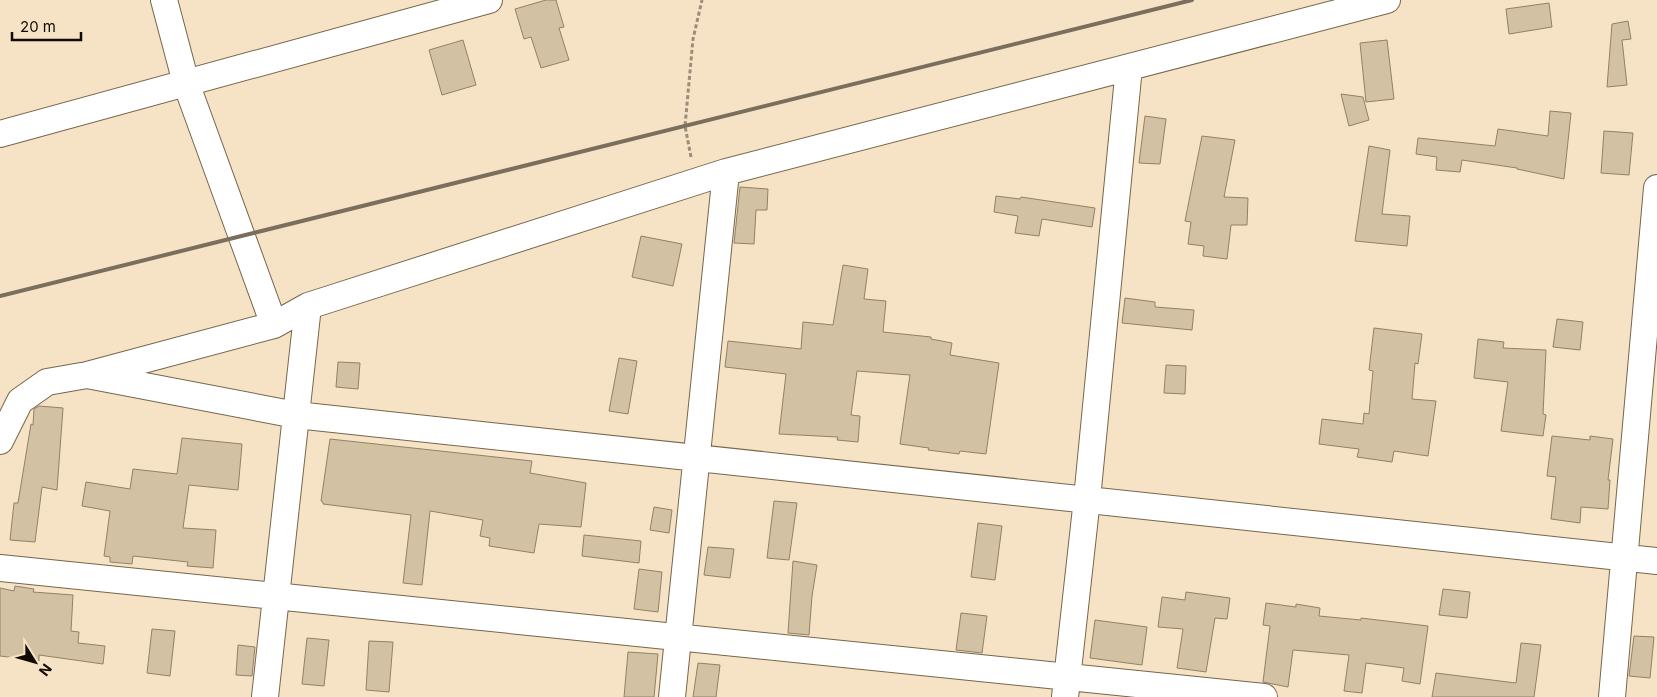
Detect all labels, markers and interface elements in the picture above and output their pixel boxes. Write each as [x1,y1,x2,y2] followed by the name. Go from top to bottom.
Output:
[12,10,81,42] scale bar
[20,17,56,36] text: 20 m
[10,637,60,687] north arrow
[36,661,56,680] text: N

